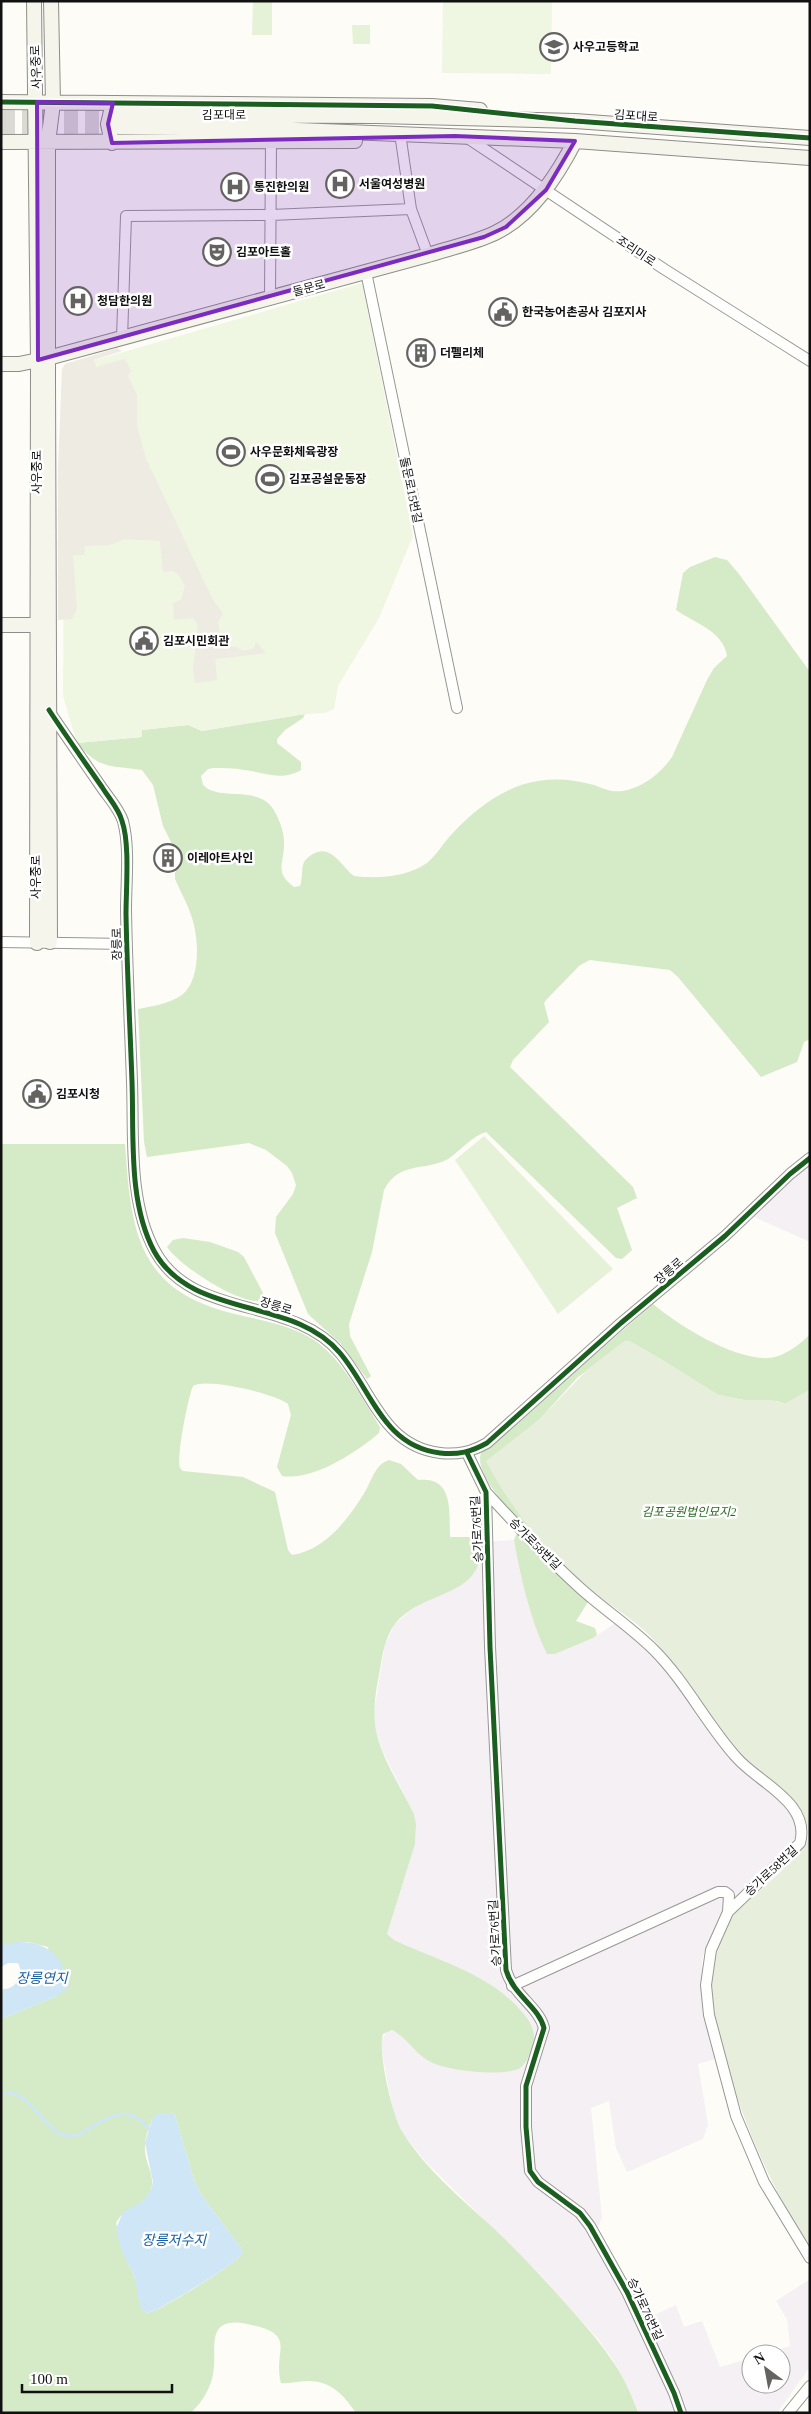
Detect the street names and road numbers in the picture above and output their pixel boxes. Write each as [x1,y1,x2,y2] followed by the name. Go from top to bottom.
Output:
[28,45,44,89] street label: 사우중로
[613,107,659,125] street label: 김포대로
[202,108,246,122] street label: 김포대로
[614,233,658,269] street label: 조리미로
[291,277,327,299] street label: 돌문로
[30,450,44,494] street label: 사우중로
[397,456,425,524] street label: 돌문로15번길
[29,855,43,899] street label: 사우중로
[110,927,124,961] street label: 장릉로
[652,1255,686,1287] street label: 장릉로
[258,1294,294,1318] street label: 장릉로
[468,1495,486,1563] street label: 승가로76번길
[506,1515,564,1573] street label: 승가로58번길
[742,1843,800,1899] street label: 승가로58번길
[486,1899,504,1967] street label: 승가로76번길
[624,2276,666,2342] street label: 승가로76번길

